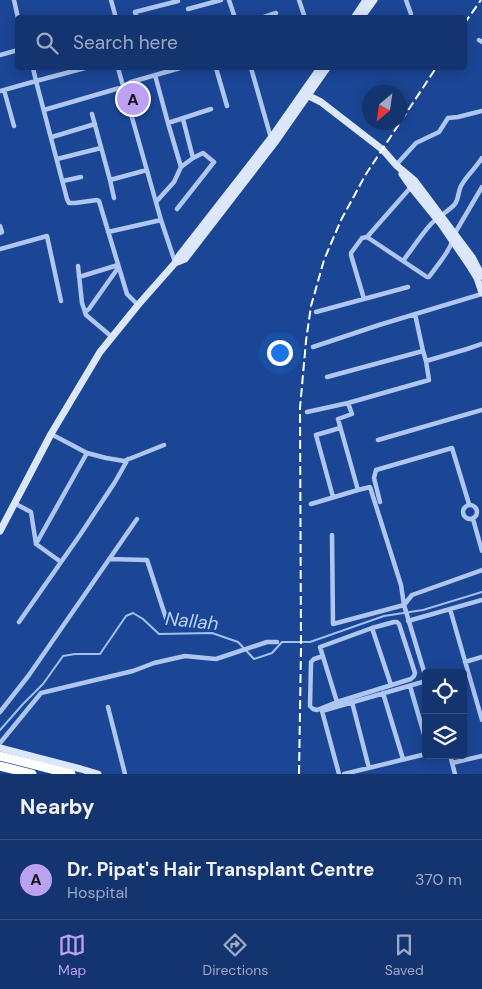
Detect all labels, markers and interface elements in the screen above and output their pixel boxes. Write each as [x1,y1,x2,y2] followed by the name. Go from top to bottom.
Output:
[15,15,467,70] search box
[33,29,61,57] icon: search
[73,30,178,55] text: Search here
[117,80,149,118] pin: A
[362,85,407,130] north arrow
[267,340,293,366] your location
[164,606,220,636] water label: Nallah
[422,669,467,759] map controls
[422,669,467,714] button: locate
[422,714,467,759] button: layers
[20,793,94,821] text: Nearby
[67,857,374,882] text: Dr. Pipat's Hair Transplant Centre
[30,869,42,890] text: A
[415,869,462,890] text: 370 m
[67,882,128,903] text: Hospital
[58,931,86,979] tab: Map
[203,931,268,979] tab: Directions
[385,931,424,979] tab: Saved

